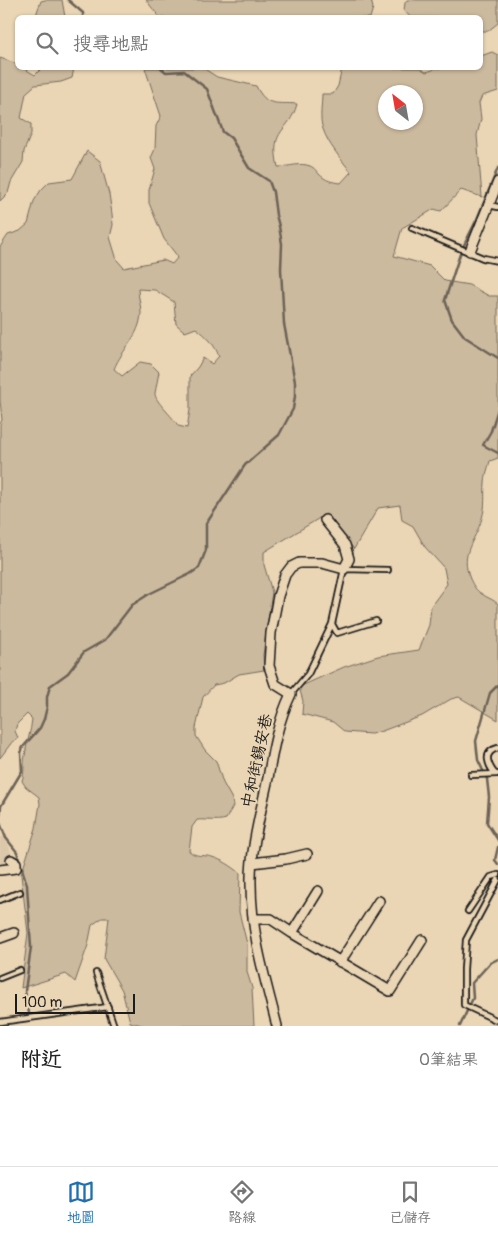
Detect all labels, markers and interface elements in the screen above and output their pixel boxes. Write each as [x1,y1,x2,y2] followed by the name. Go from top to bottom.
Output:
[15,15,483,70] search box
[33,29,61,57] icon: search
[73,32,149,56] text: 搜尋地點
[378,85,423,130] north arrow
[237,712,277,810] street label: 中和街錫安巷
[15,991,135,1014] scale bar
[22,994,62,1011] text: 100 m
[20,1046,62,1073] text: 附近
[419,1050,478,1070] text: 0筆結果
[67,1178,95,1226] tab: 地圖
[228,1178,256,1226] tab: 路線
[389,1178,431,1226] tab: 已儲存

